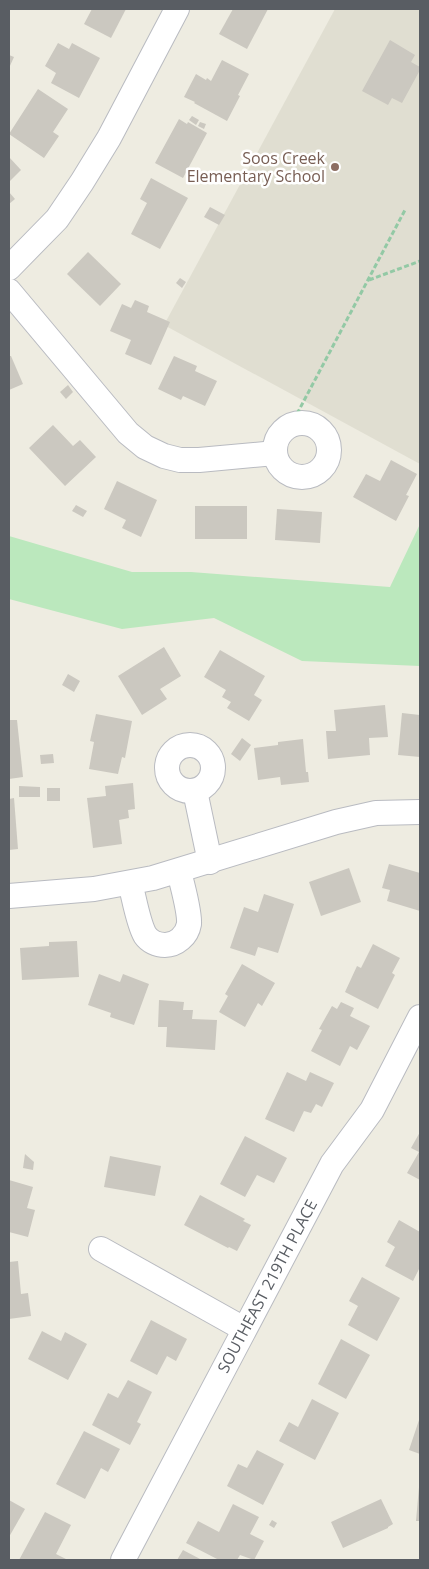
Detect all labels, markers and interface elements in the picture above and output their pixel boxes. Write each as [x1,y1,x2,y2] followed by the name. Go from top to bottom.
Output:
[187,147,326,187] place label: Soos Creek Elementary School
[329,161,341,173] marker: Soos Creek Elementary School
[212,1195,322,1377] street label: SOUTHEAST 219TH PLACE

